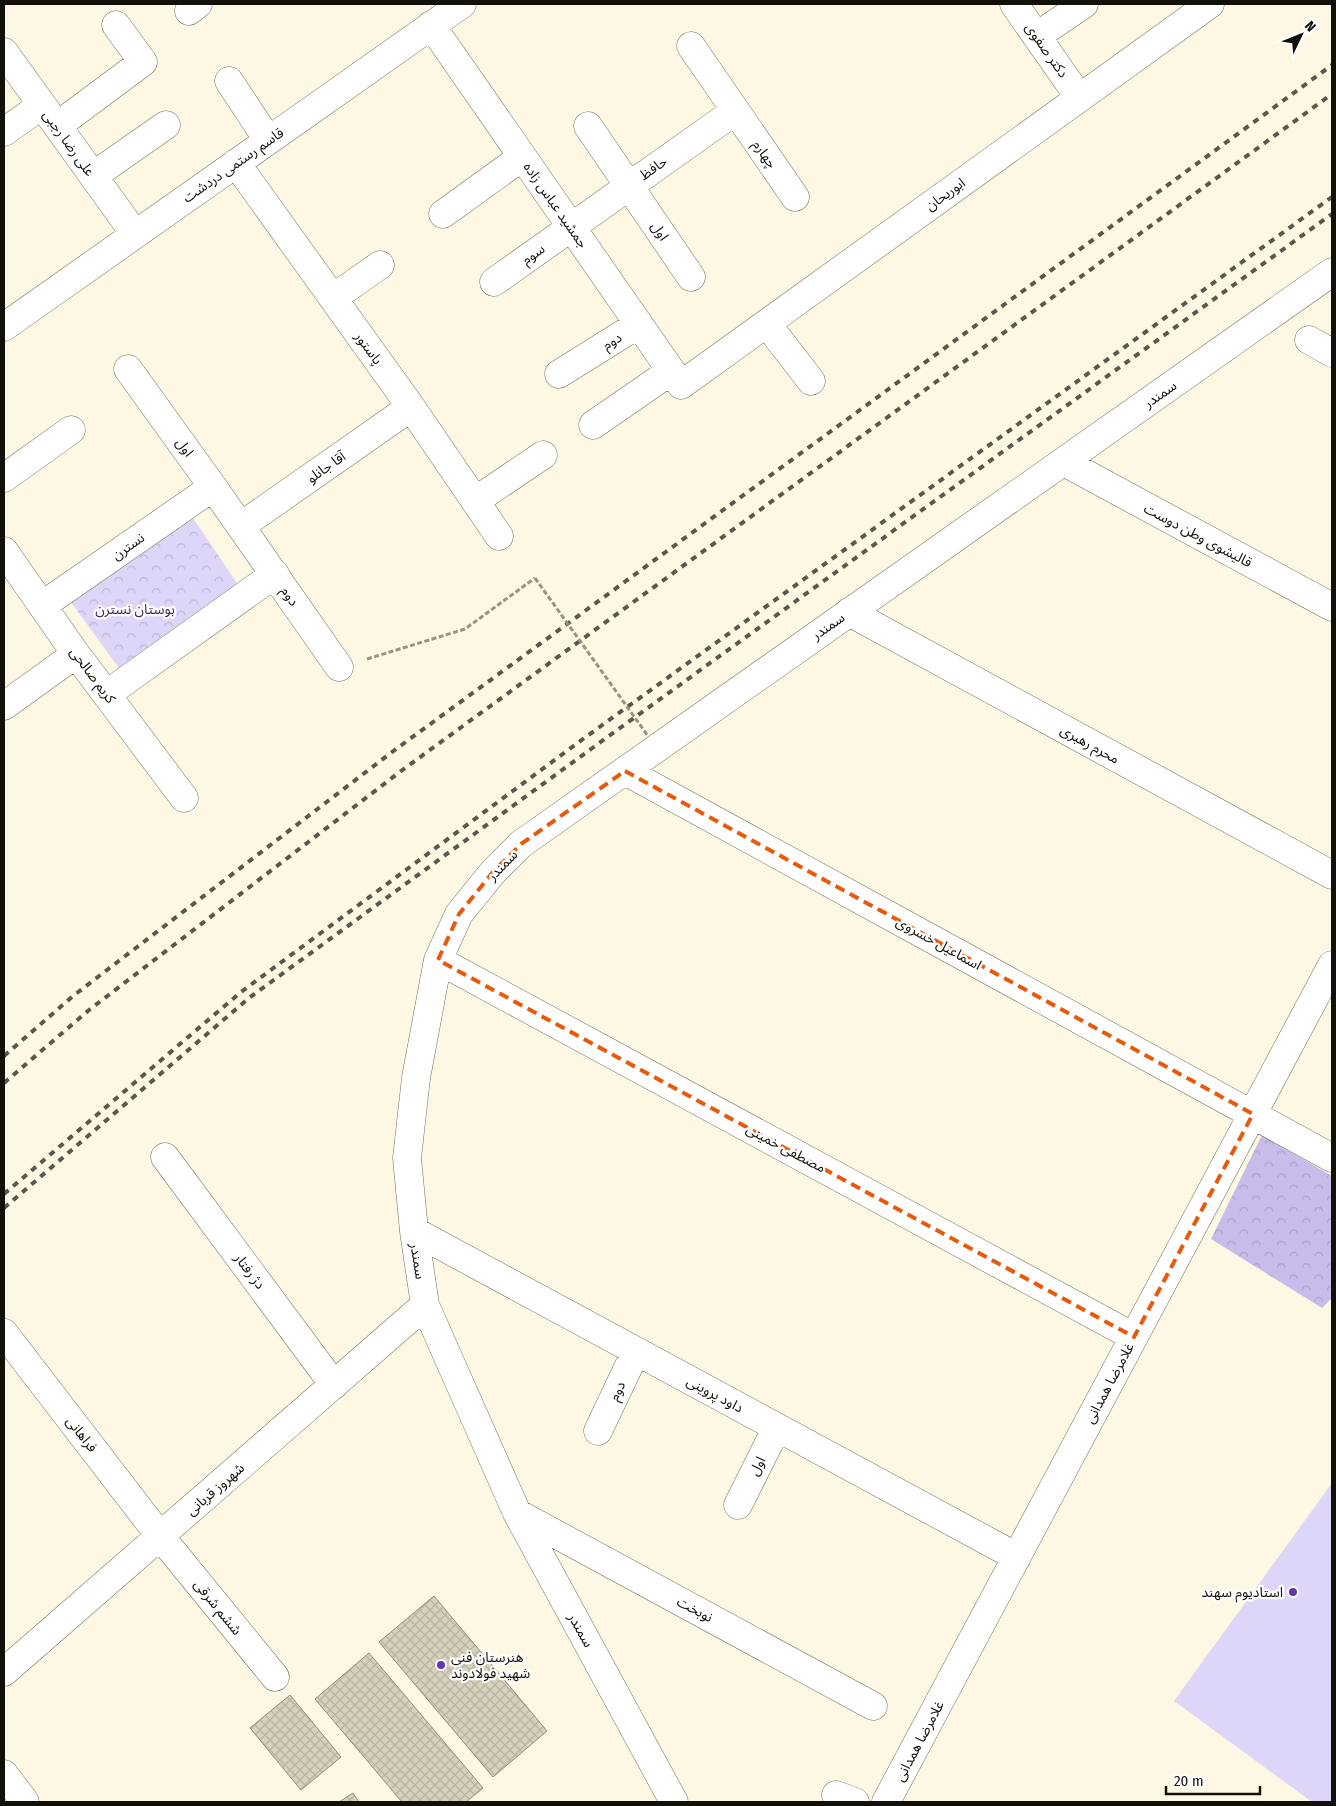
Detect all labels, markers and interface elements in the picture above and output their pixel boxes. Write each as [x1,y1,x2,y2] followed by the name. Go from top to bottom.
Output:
[1276,10,1326,60] north arrow
[1301,18,1319,35] text: N
[1021,19,1072,81] street label: دکتر صفوی
[39,107,98,180] street label: علی رضا رجبی
[179,124,288,208] street label: قاسم رستمی دردشت
[747,137,780,173] street label: چهارم
[636,153,671,184] street label: حافظ
[520,159,591,251] street label: جمشید عباس زاده
[922,174,969,215] street label: ابوریحان
[647,219,672,244] street label: اول
[518,240,549,270] street label: سوم
[350,328,386,369] street label: پاستور
[599,329,626,356] street label: دوم
[1140,377,1180,412] street label: سمندر
[172,434,197,460] street label: اول
[303,447,350,487] street label: آقا جانلو
[1141,500,1255,571] street label: قالیشوی وطن دوست
[109,529,148,564] street label: نسترن
[275,583,302,611] street label: دوم
[95,601,175,618] park label: بوستان نسترن
[808,609,848,644] street label: سمندر
[64,644,119,708] street label: کریم صالحی
[1056,721,1122,769] street label: محرم رهبری
[483,846,521,885] street label: سمندر
[893,913,984,974] street label: اسماعیل خسروی
[743,1120,829,1177] street label: مصطفی خمینی
[406,1241,429,1280] street label: سمندر
[230,1249,269,1293] street label: دژ رفتار
[1081,1340,1138,1426] street label: غلامرضا همدانی
[683,1372,746,1418] street label: داود پروینی
[606,1378,631,1405] street label: دوم
[62,1413,101,1456] street label: فراهانی
[745,1454,769,1479] street label: اول
[183,1459,248,1519] street label: شهروز قربانی
[188,1576,245,1640] street label: ششم شرقی
[1202,1584,1283,1603] place label: استادیوم سهند
[1287,1586,1299,1598] marker: استادیوم سهند
[674,1593,716,1626] street label: نوبخت
[564,1609,597,1650] street label: سمندر
[451,1649,530,1682] place label: هنرستان فنی شهید فولادوند
[435,1659,447,1671] marker: هنرستان فنی شهید فولادوند
[891,1698,948,1784] street label: غلامرضا همدانی
[1166,1764,1260,1796] scale bar
[1174,1772,1204,1790] text: 20 m

